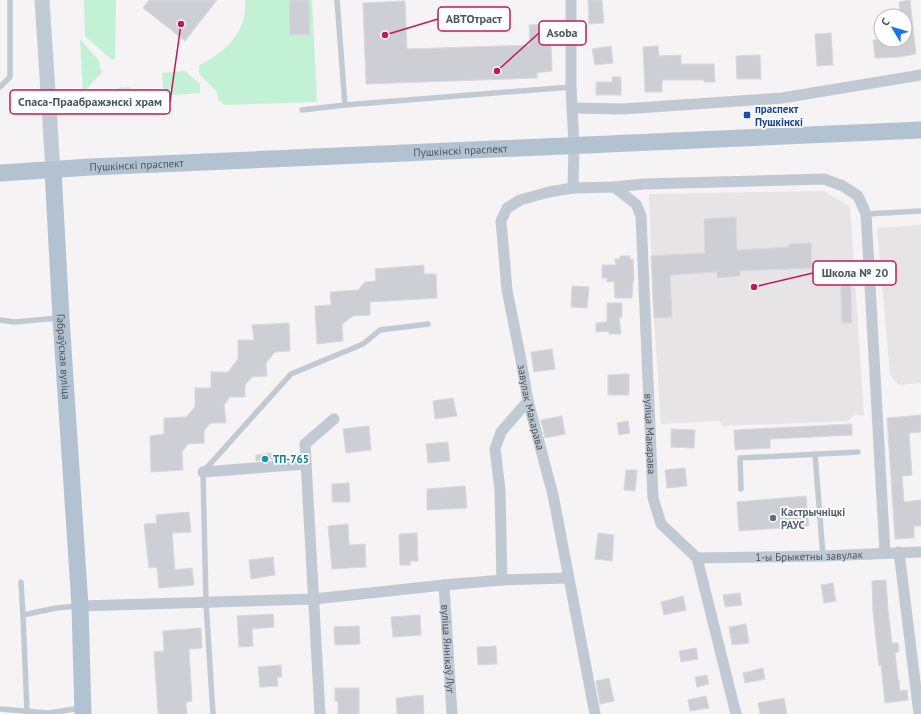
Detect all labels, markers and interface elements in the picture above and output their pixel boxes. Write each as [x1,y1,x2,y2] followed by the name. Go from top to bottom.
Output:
[438,7,510,31] callout: АВТОтраст
[873,8,913,48] north arrow
[446,11,502,26] text: АВТОтраст
[878,15,893,29] text: С
[539,21,586,45] callout: Asoba
[546,25,578,40] text: Asoba
[10,90,170,114] callout: Спаса-Праабражэнскі храм
[18,94,162,109] text: Спаса-Праабражэнскі храм
[755,102,803,129] place label: праспект Пушкінскі
[742,110,752,120] marker: праспект Пушкінскі
[413,141,508,160] street label: Пушкінскі праспект
[89,156,185,174] street label: Пушкінскі праспект
[813,261,896,285] callout: Школа № 20
[822,265,889,280] text: Школа № 20
[54,313,73,400] street label: Габраўская вуліца
[515,363,548,451] street label: завулак Макарава
[642,393,659,475] street label: вуліца Макарава
[273,452,309,466] place label: ТП-765
[260,454,270,464] marker: ТП-765
[781,505,845,532] place label: Кастрычніцкі РАУС
[768,513,778,523] marker: Кастрычніцкі РАУС
[755,547,864,564] street label: 1-ы Брыкетны завулак
[438,604,458,695] street label: вуліца Яннікаў Луг

